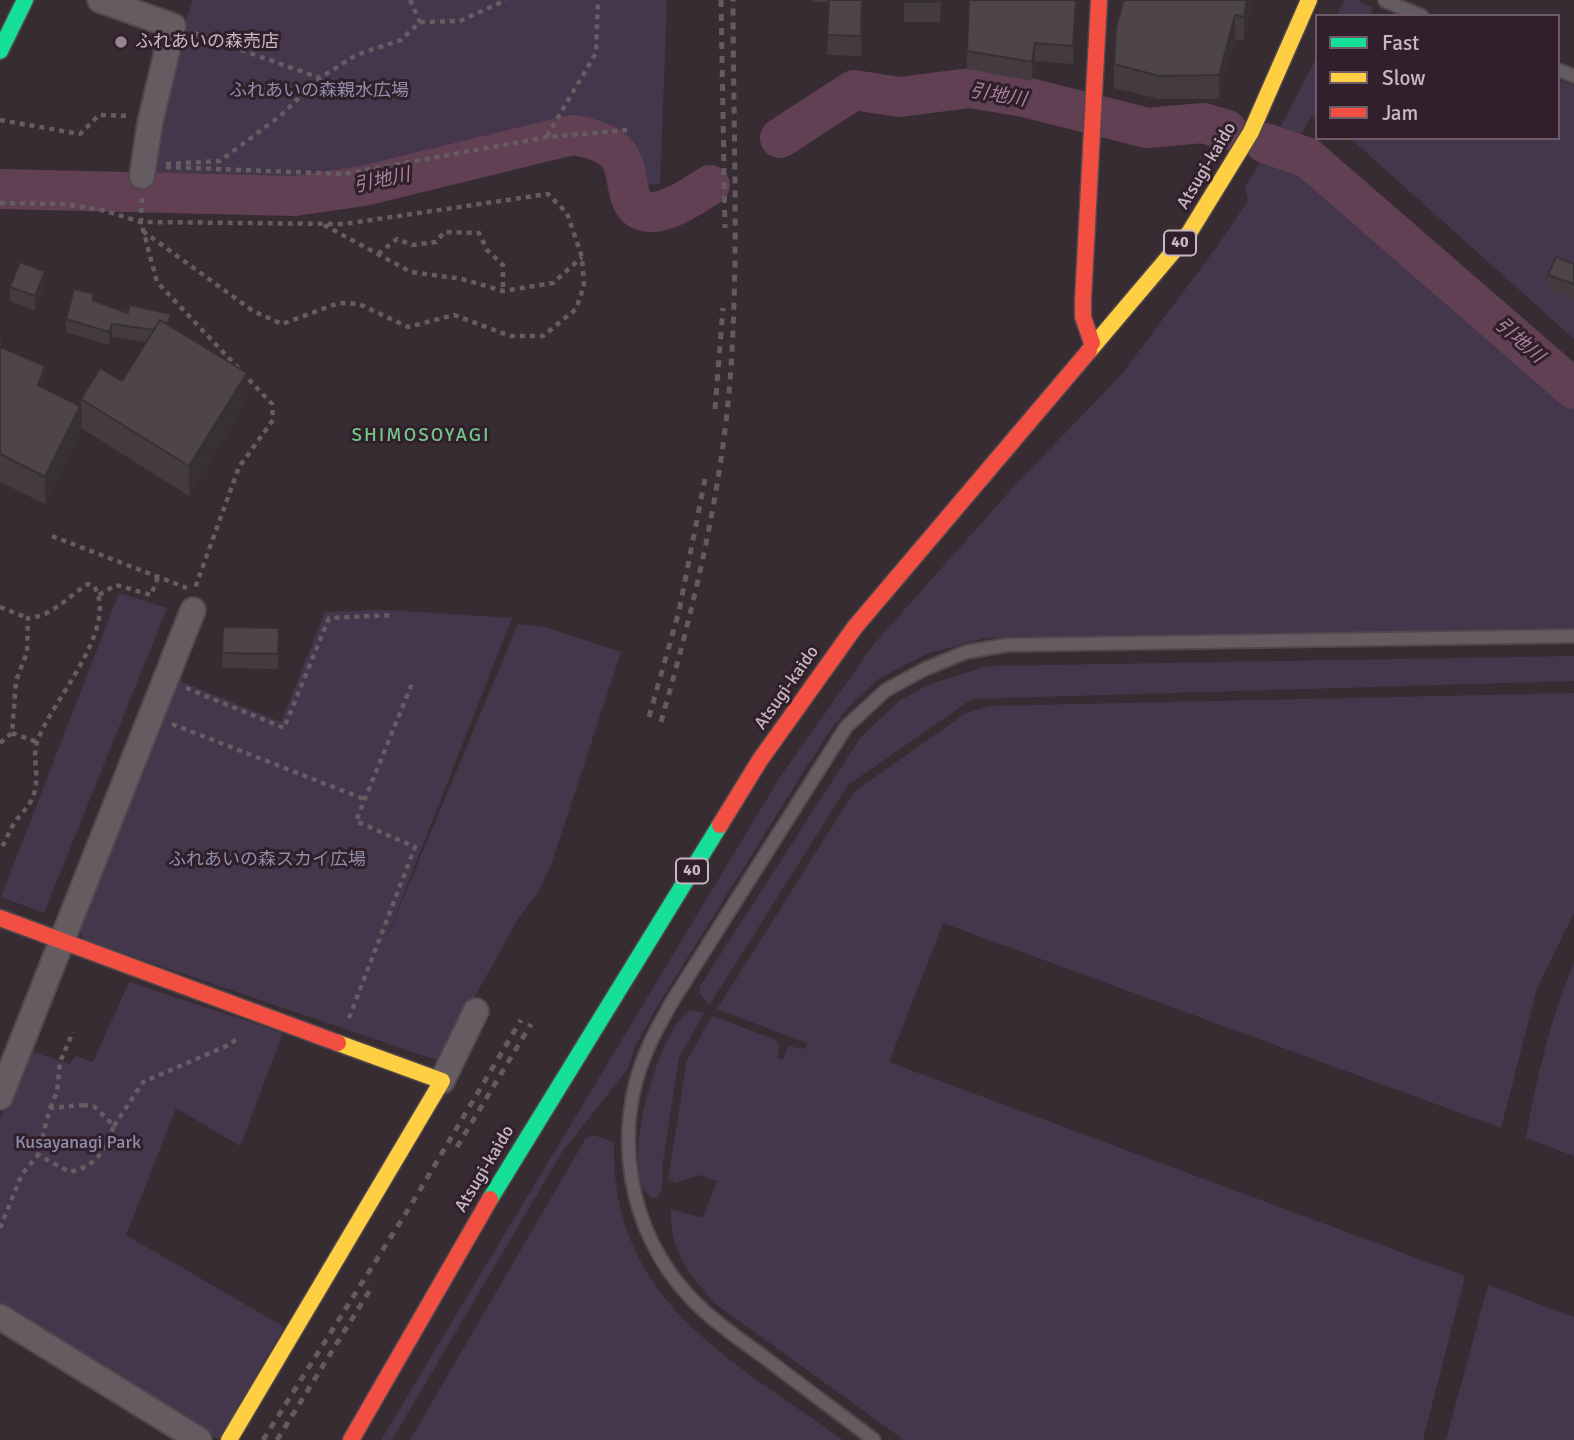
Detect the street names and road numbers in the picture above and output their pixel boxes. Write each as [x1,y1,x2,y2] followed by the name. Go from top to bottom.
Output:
[1173,119,1241,213] street label: Atsugi-kaido
[1164,230,1196,256] road number: 40
[750,642,824,734] street label: Atsugi-kaido
[676,858,708,884] road number: 40
[451,1122,519,1216] street label: Atsugi-kaido

